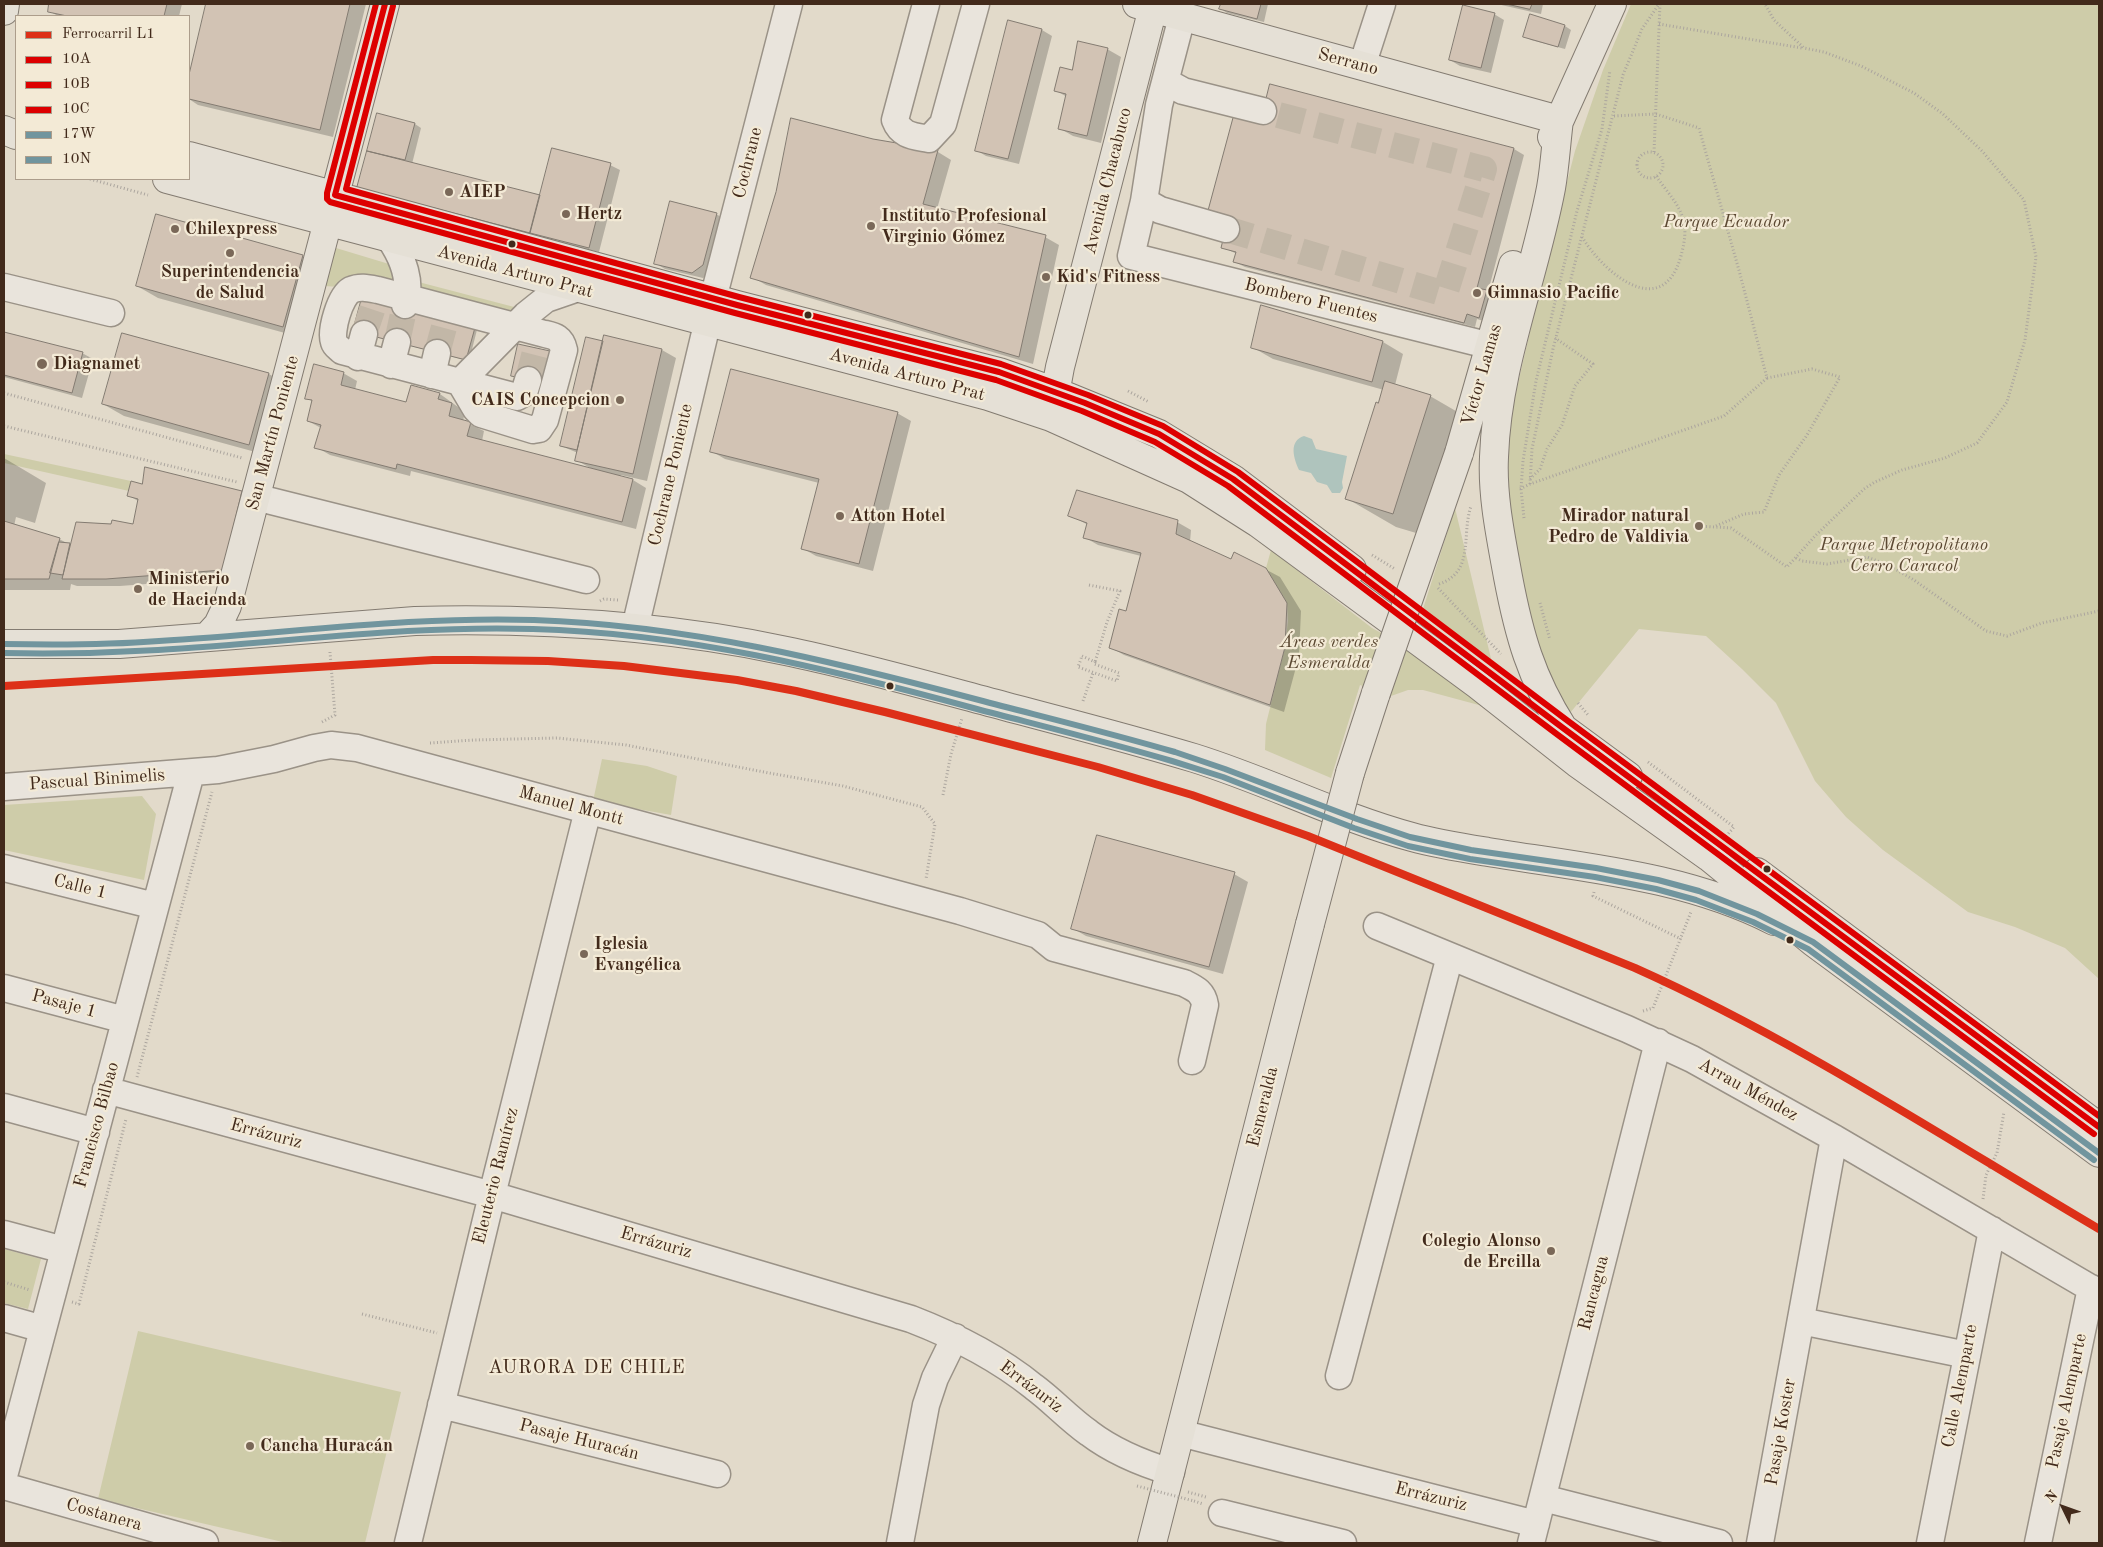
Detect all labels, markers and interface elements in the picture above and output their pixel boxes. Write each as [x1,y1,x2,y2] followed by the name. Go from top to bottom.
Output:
[15,15,190,180] legend
[62,27,155,42] text: Ferrocarril L1
[1315,44,1381,80] street label: Serrano
[62,52,91,67] text: 10A
[62,77,90,92] text: 10B
[62,102,89,117] text: 10C
[1079,105,1137,257] street label: Avenida Chacabuco
[729,125,767,201] street label: Cochrane
[62,127,95,142] text: 17W
[62,152,91,167] text: 10N
[459,181,506,203] place label: AIEP
[443,186,455,198] marker: AIEP
[576,203,622,225] place label: Hertz
[881,205,1047,248] place label: Instituto Profesional Virginio Gómez
[560,208,572,220] marker: Hertz
[1663,211,1789,233] park label: Parque Ecuador
[185,218,277,240] place label: Chilexpress
[865,220,877,232] marker: Instituto Profesional Virginio Gómez
[169,223,181,235] marker: Chilexpress
[507,239,517,249] unlabelled marker
[435,241,595,303] street label: Avenida Arturo Prat
[224,247,236,259] marker: Superintendencia de Salud
[161,261,299,304] place label: Superintendencia de Salud
[1056,266,1160,288] place label: Kid's Fitness
[1040,271,1052,283] marker: Kid's Fitness
[1242,274,1380,328] street label: Bombero Fuentes
[1487,282,1619,304] place label: Gimnasio Pacific
[1471,287,1483,299] marker: Gimnasio Pacific
[803,310,813,320] unlabelled marker
[1457,321,1507,429] street label: Víctor Lamas
[827,344,987,406] street label: Avenida Arturo Prat
[53,353,140,375] place label: Diagnamet
[242,353,304,513] street label: San Martín Poniente
[35,357,49,371] marker: Diagnamet
[471,389,610,411] place label: CAIS Concepcion
[614,394,626,406] marker: CAIS Concepcion
[644,402,698,548] street label: Cochrane Poniente
[850,505,945,527] place label: Atton Hotel
[1548,505,1689,548] place label: Mirador natural Pedro de Valdivia
[834,510,846,522] marker: Atton Hotel
[1693,520,1705,532] marker: Mirador natural Pedro de Valdivia
[1820,534,1988,576] park label: Parque Metropolitano Cerro Caracol
[148,568,246,610] place label: Ministerio de Hacienda
[132,583,144,595] marker: Ministerio de Hacienda
[1280,631,1378,674] park label: Áreas verdes Esmeralda
[885,681,895,691] unlabelled marker
[28,764,166,796] street label: Pascual Binimelis
[516,782,626,830] street label: Manuel Montt
[1762,864,1772,874] unlabelled marker
[51,870,109,904] street label: Calle 1
[594,933,681,976] place label: Iglesia Evangélica
[1785,935,1795,945] unlabelled marker
[578,948,590,960] marker: Iglesia Evangélica
[29,985,99,1023] street label: Pasaje 1
[1694,1054,1802,1126] street label: Arrau Méndez
[70,1060,124,1190] street label: Francisco Bilbao
[1243,1064,1283,1150] street label: Esmeralda
[469,1105,523,1247] street label: Eleuterio Ramírez
[228,1114,304,1154] street label: Errázuriz
[618,1222,694,1264] street label: Errázuriz
[1422,1230,1541,1272] place label: Colegio Alonso de Ercilla
[1545,1245,1557,1257] marker: Colegio Alonso de Ercilla
[1574,1253,1614,1333] street label: Rancagua
[1937,1322,1983,1450] street label: Calle Alemparte
[2042,1332,2092,1470] street label: Pasaje Alemparte
[995,1356,1067,1418] street label: Errázuriz
[486,1357,688,1379] district label: AURORA DE CHILE
[1761,1377,1801,1487] street label: Pasaje Koster
[517,1415,641,1465] street label: Pasaje Huracán
[260,1435,393,1457] place label: Cancha Huracán
[244,1440,256,1452] marker: Cancha Huracán
[1393,1478,1469,1516] street label: Errázuriz
[2038,1482,2088,1532] north arrow
[2043,1488,2061,1506] text: N
[63,1494,145,1536] street label: Costanera

